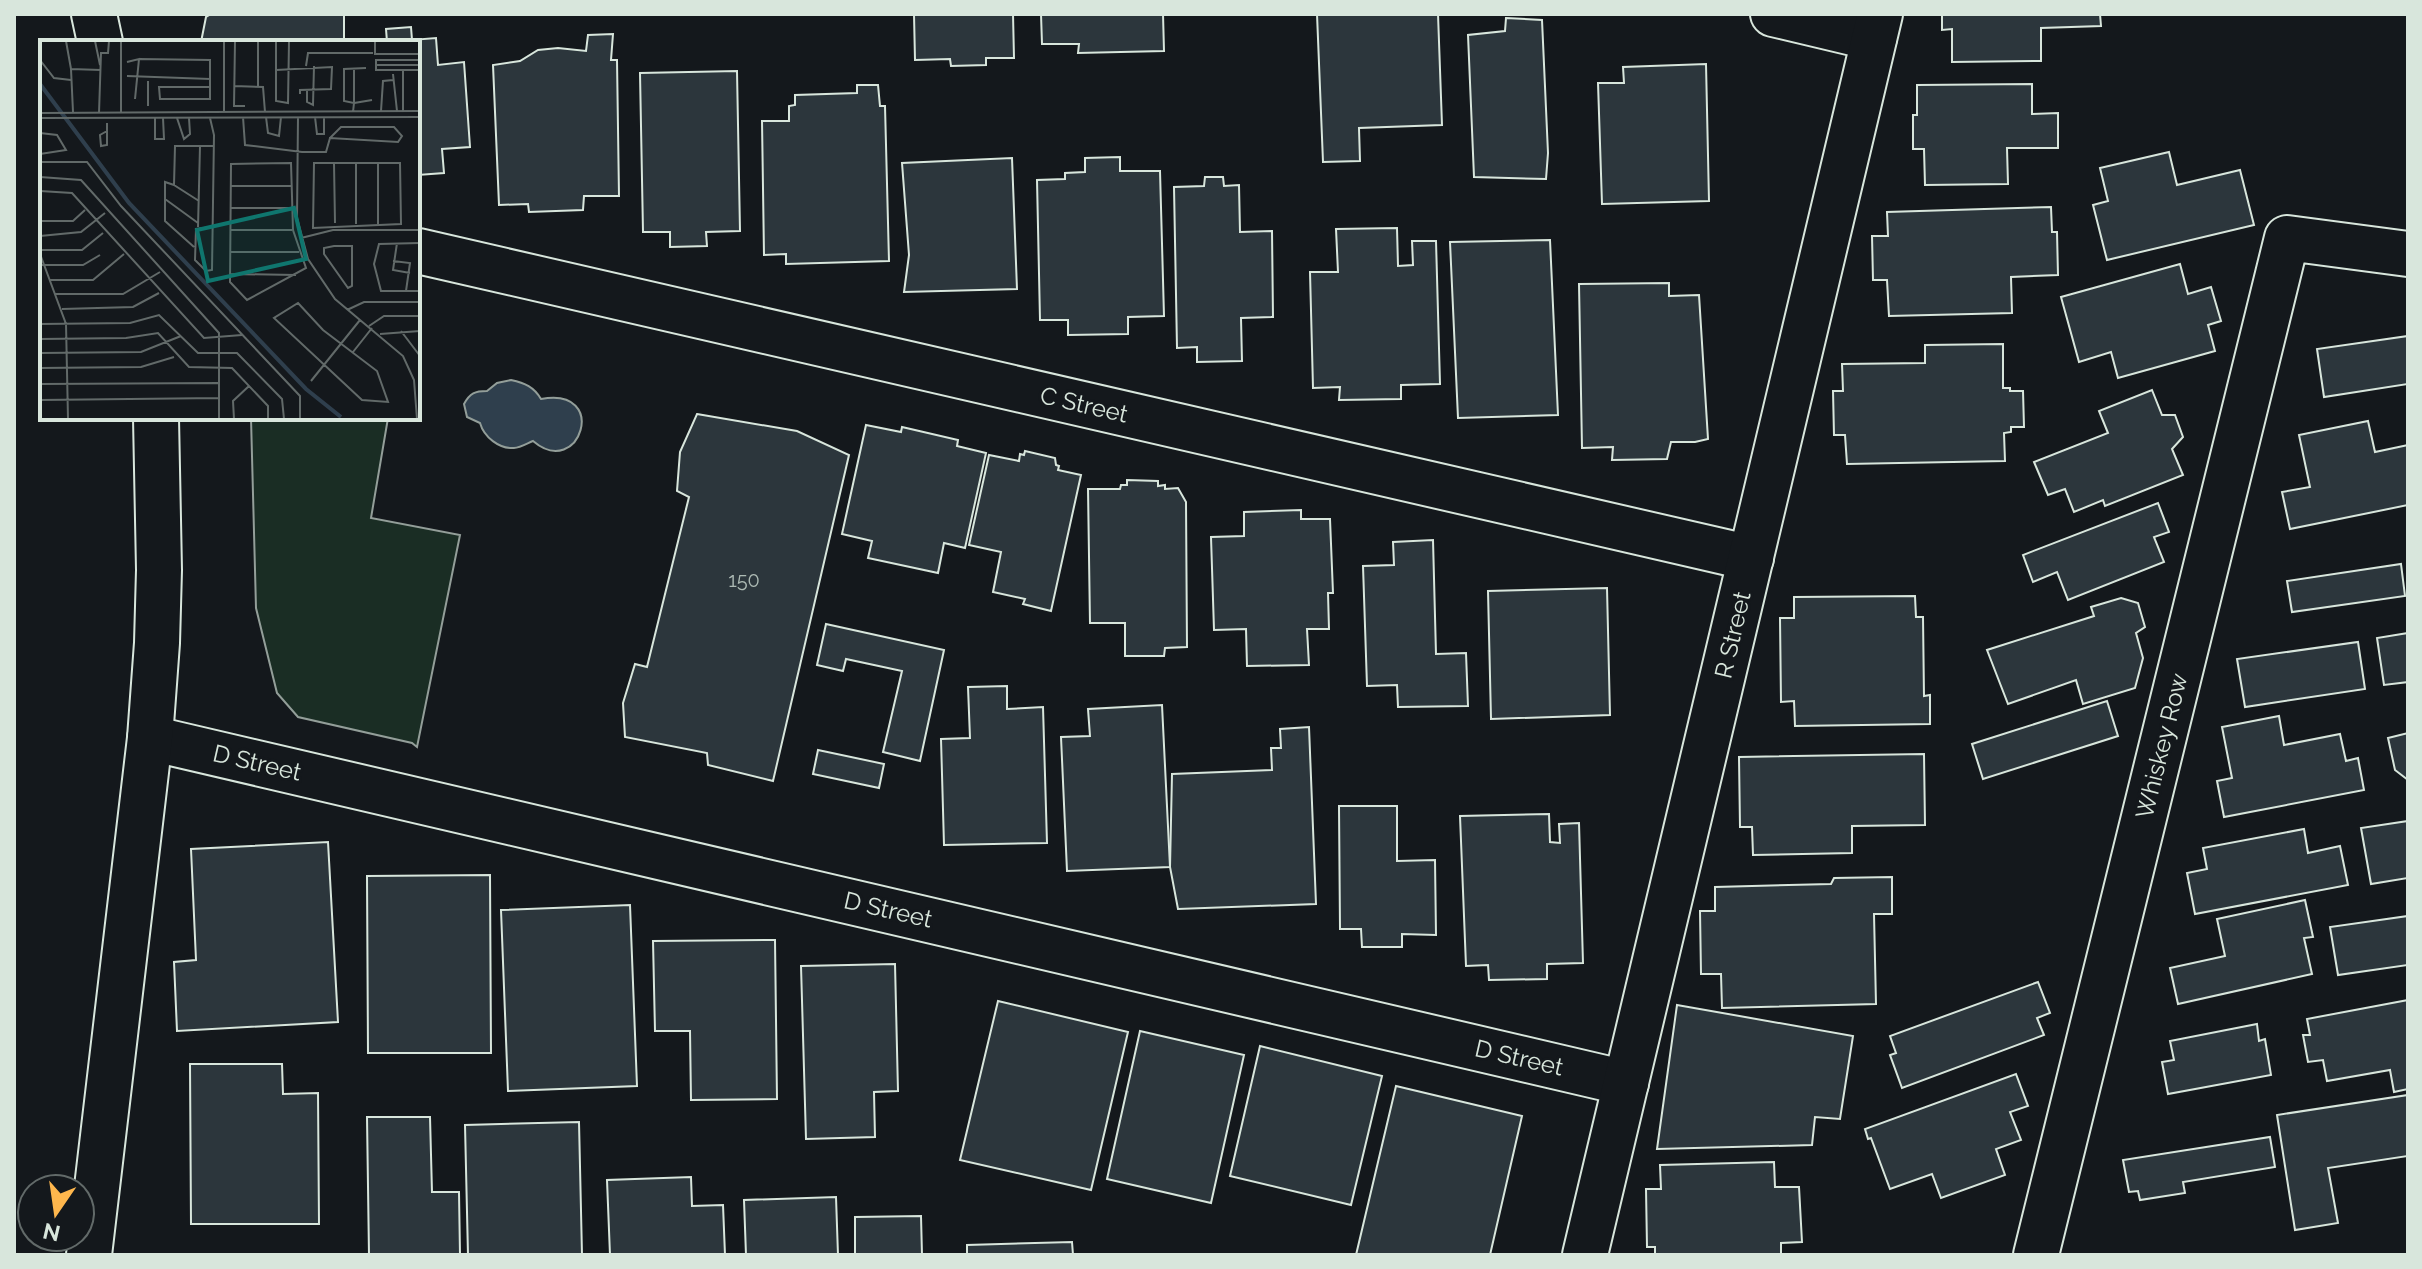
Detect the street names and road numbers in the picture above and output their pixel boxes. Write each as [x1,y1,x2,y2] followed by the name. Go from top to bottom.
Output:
[1037,380,1131,429] street label: C Street
[1708,589,1757,681] street label: R Street
[2129,670,2194,822] street label: Whiskey Row
[210,738,304,787] street label: D Street
[841,885,935,934] street label: D Street
[1472,1033,1566,1082] street label: D Street

